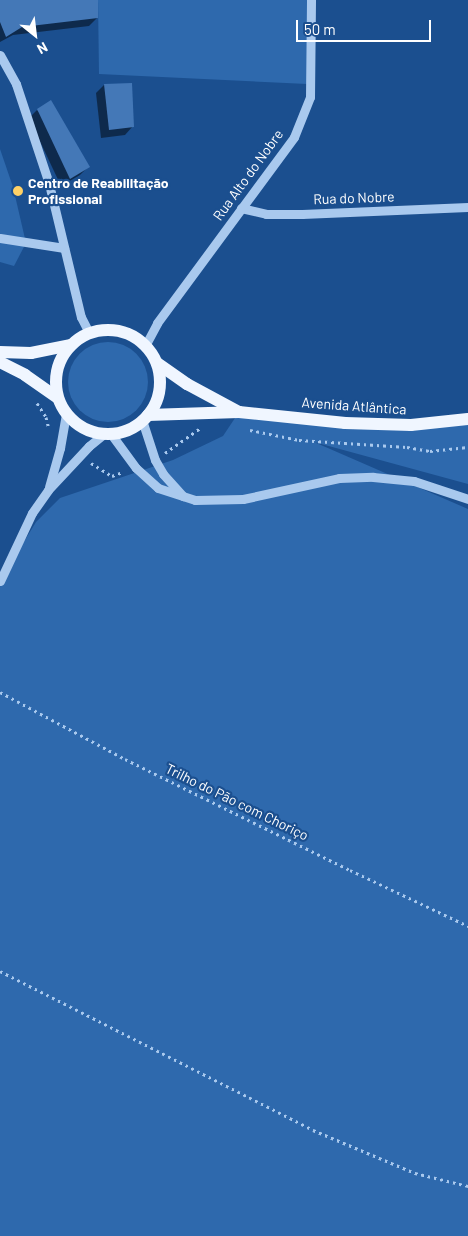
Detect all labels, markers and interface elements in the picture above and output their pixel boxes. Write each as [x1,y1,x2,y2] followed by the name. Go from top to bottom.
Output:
[10,10,60,60] north arrow
[298,10,433,42] scale bar
[304,20,336,38] text: 50 m
[34,39,51,58] text: N
[209,126,287,224] street label: Rua Alto do Nobre
[28,175,169,208] place label: Centro de Reabilitação Profissional
[12,185,24,197] marker: Centro de Reabilitação Profissional
[313,188,395,208] street label: Rua do Nobre
[301,394,407,418] street label: Avenida Atlântica
[163,760,311,844] street label: Trilho do Pão com Choriço

